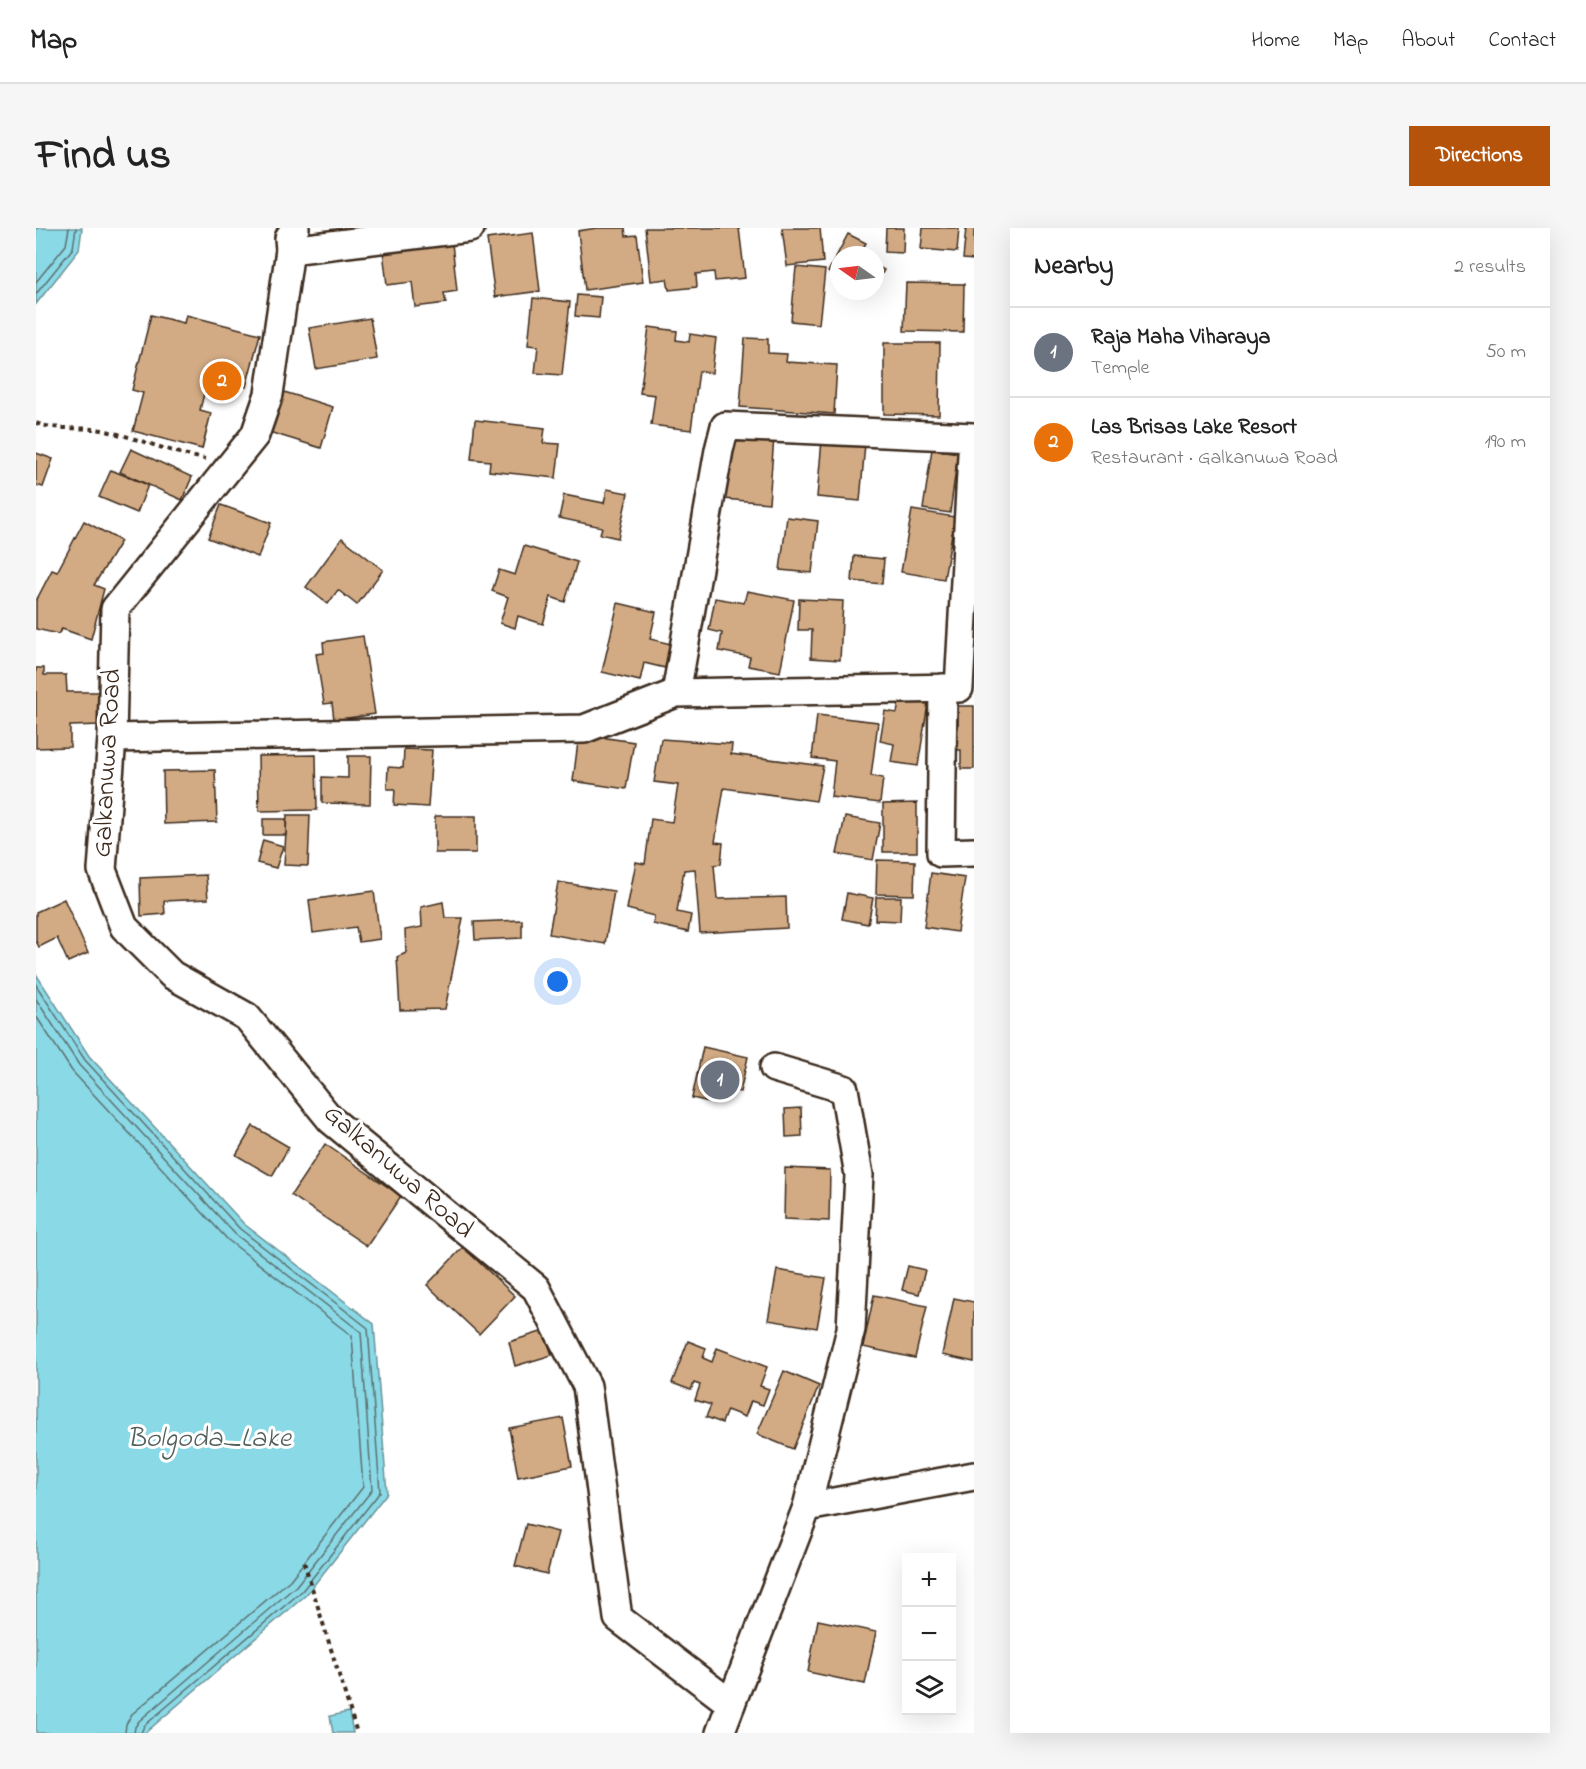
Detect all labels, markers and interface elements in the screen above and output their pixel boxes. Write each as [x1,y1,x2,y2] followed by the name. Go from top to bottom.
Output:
[30,21,77,62] text: Map
[1251,26,1300,56] text: Home
[1333,26,1368,56] text: Map
[1401,26,1455,56] text: About
[1488,26,1556,56] text: Contact
[36,126,171,187] text: Find us
[1409,126,1550,186] button: Directions
[830,246,884,300] north arrow
[1034,248,1113,286] text: Nearby
[1454,253,1526,282] text: 2 results
[1091,322,1270,354] text: Raja Maha Viharaya
[1050,338,1057,367] text: 1
[1485,338,1526,367] text: 50 m
[1091,354,1150,383] text: Temple
[202,358,242,404] pin: 2
[1091,412,1297,444] text: Las Brisas Lake Resort
[1049,428,1058,457] text: 2
[1484,428,1526,457] text: 190 m
[1091,444,1338,473] text: Restaurant · Galkanuwa Road
[84,668,132,858] street label: Galkanuwa Road
[543,967,572,996] your location
[700,1058,740,1102] pin: 1
[314,1095,482,1249] street label: Galkanuwa Road
[127,1419,292,1460] water label: Bolgoda_Lake
[902,1553,956,1715] map controls
[902,1553,956,1607] button: +
[902,1607,956,1661] button: −
[902,1661,956,1715] button: layers

